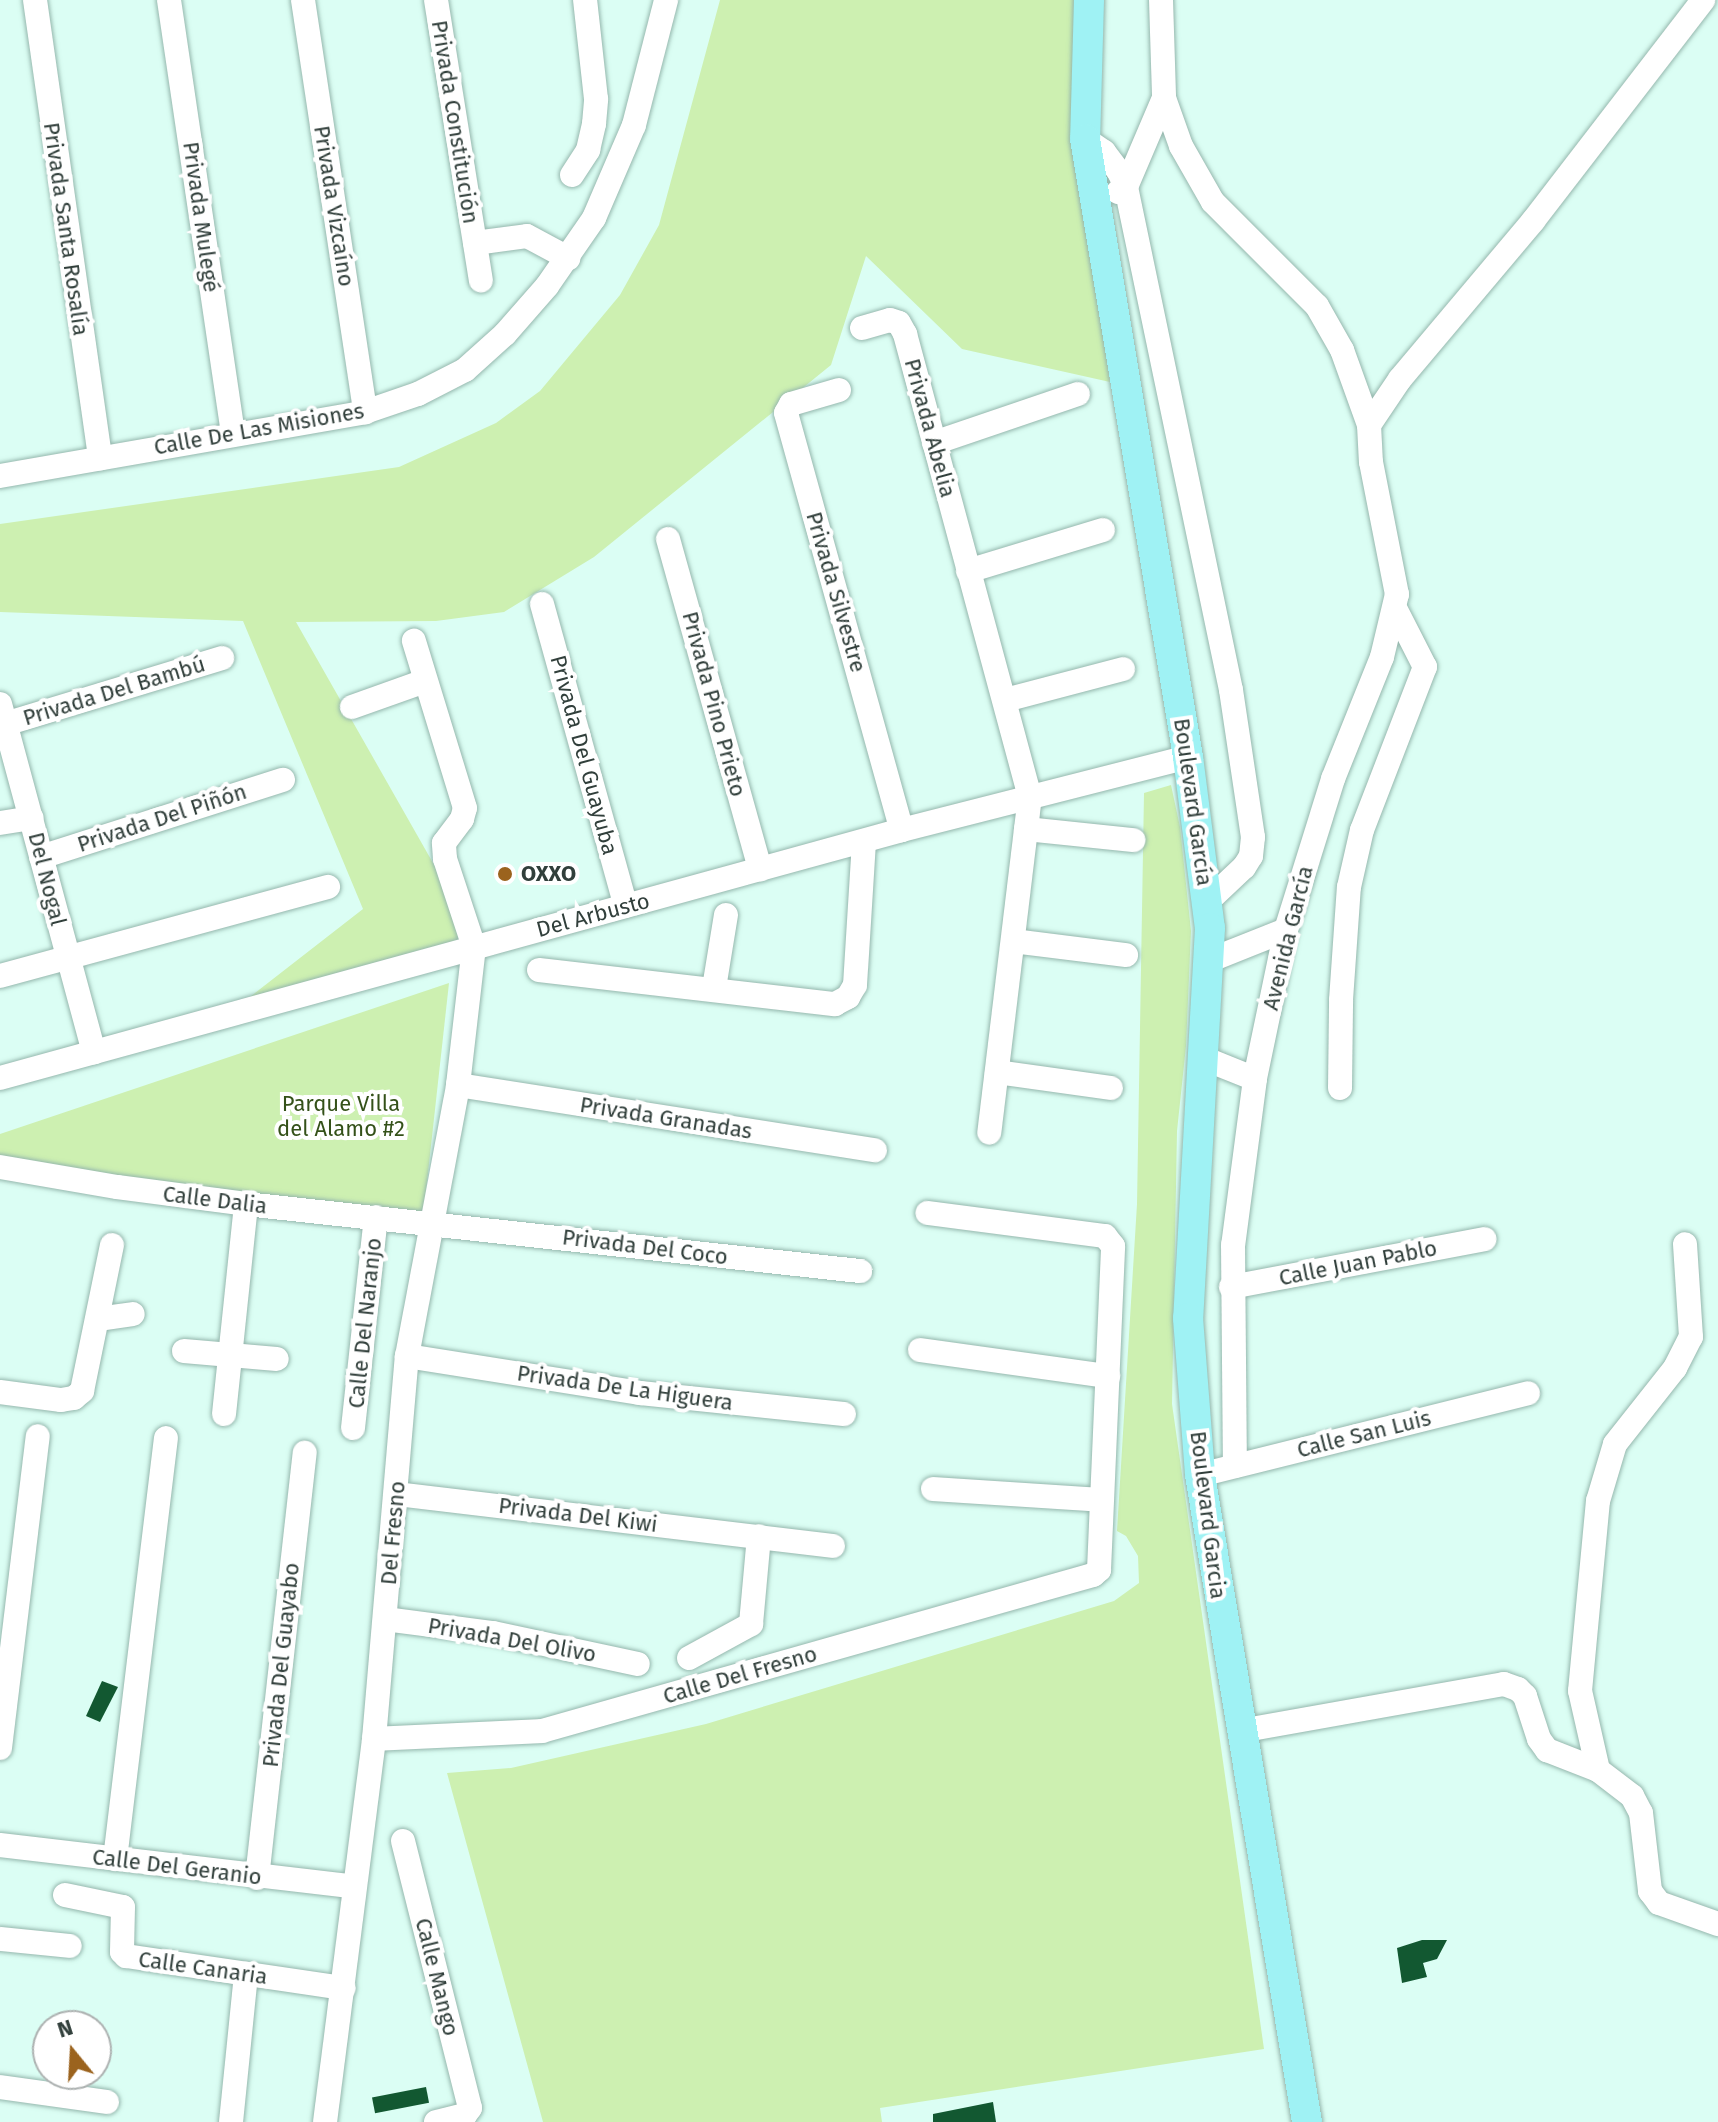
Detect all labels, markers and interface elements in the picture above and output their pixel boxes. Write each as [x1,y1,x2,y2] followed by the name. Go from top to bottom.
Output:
[426,18,484,226] street label: Privada Constitución
[38,121,94,337] street label: Privada Santa Rosalía
[308,124,360,288] street label: Privada Vizcaíno
[177,140,225,294] street label: Privada Mulegé
[899,356,961,500] street label: Privada Abelia
[152,398,366,460] street label: Calle De Las Misiones
[800,509,872,675] street label: Privada Silvestre
[677,609,751,799] street label: Privada Pino Prieto
[20,651,208,731] street label: Privada Del Bambú
[545,652,623,858] street label: Privada Del Guayuba
[1168,717,1218,887] street label: Boulevard García
[74,778,250,858] street label: Privada Del Piñón
[23,829,71,929] street label: Del Nogal
[521,861,576,887] place label: OXXO
[1257,863,1319,1013] street label: Avenida García
[496,865,514,883] marker: OXXO
[533,887,653,943] street label: Del Arbusto
[277,1090,405,1142] park label: Parque Villa del Alamo #2
[578,1091,754,1145] street label: Privada Granadas
[161,1181,269,1219] street label: Calle Dalia
[561,1224,729,1270] street label: Privada Del Coco
[1277,1235,1439,1291] street label: Calle Juan Pablo
[343,1236,387,1410] street label: Calle Del Naranjo
[515,1360,735,1416] street label: Privada De La Higuera
[1294,1405,1434,1463] street label: Calle San Luis
[1185,1430,1231,1600] street label: Boulevard Garcia
[375,1480,411,1586] street label: Del Fresno
[497,1492,659,1538] street label: Privada Del Kiwi
[257,1561,305,1769] street label: Privada Del Guayabo
[426,1612,598,1668] street label: Privada Del Olivo
[660,1640,820,1710] street label: Calle Del Fresno
[91,1844,263,1890] street label: Calle Del Geranio
[410,1915,464,2039] street label: Calle Mango
[137,1946,269,1990] street label: Calle Canaria
[32,2010,112,2090] north arrow
[54,2014,76,2044] text: N

